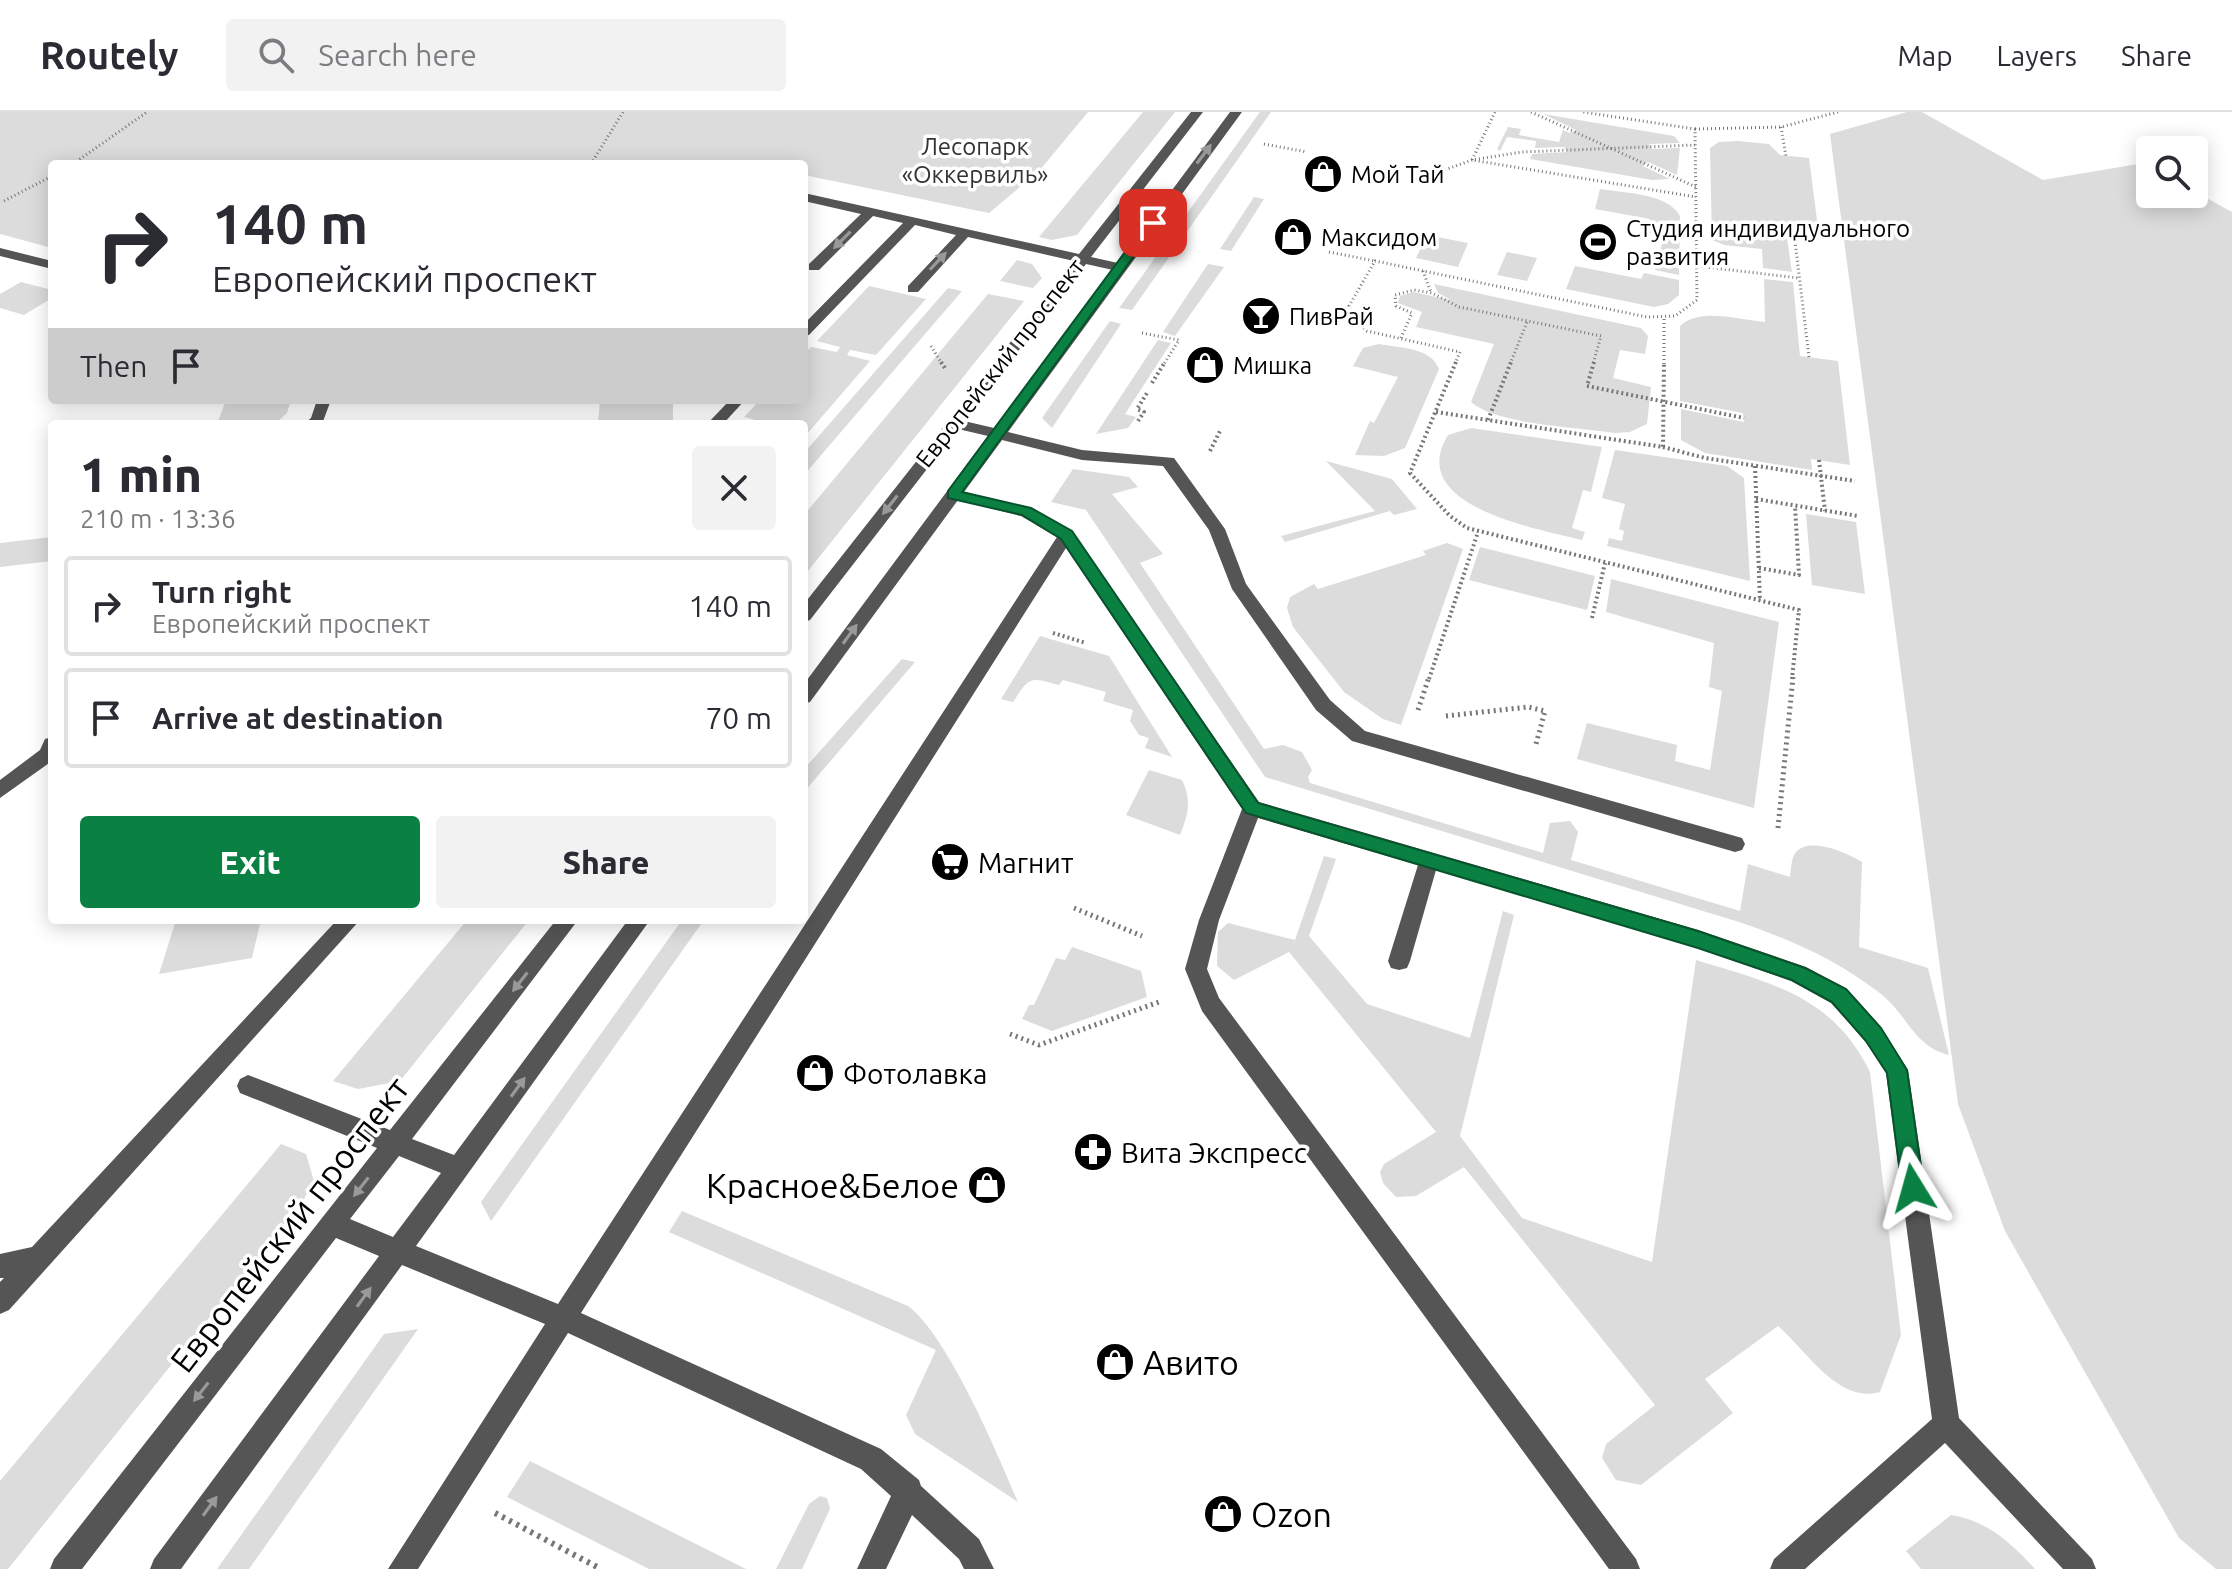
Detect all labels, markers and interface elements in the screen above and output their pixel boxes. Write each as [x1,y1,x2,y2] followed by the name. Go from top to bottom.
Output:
[226,19,786,91] search box
[254,33,298,77] icon: search
[40,34,178,76] text: Routely
[318,38,477,72] text: Search here
[1897,40,1953,71] text: Map
[1997,40,2077,71] text: Layers
[2121,40,2192,71] text: Share
[902,133,1048,188] park label: Лесопарк «Оккервиль»
[2136,136,2208,208] map controls
[2136,136,2208,208] button: search
[1196,144,1211,165] one-way arrow
[1302,153,1344,195] shop icon: Мой Тай
[1351,161,1445,188] place label: Мой Тай
[1119,189,1187,257] pin
[80,192,184,296] icon: right
[212,192,368,255] text: 140 m
[1131,201,1175,245] icon: arrive
[1626,215,1910,270] place label: Студия индивидуального развития
[1272,216,1314,258] shop icon: Максидом
[1577,221,1619,263] sports icon: Студия индивидуального развития
[1321,224,1437,251] place label: Максидом
[833,230,852,249] one-way arrow
[929,252,947,271] one-way arrow
[910,253,1090,472] street label: Европейский проспект
[212,258,597,299] text: Европейский проспект
[1240,295,1282,337] bar icon: ПивРай
[1289,303,1374,330] place label: ПивРай
[164,344,208,388] icon: arrive
[1184,344,1226,386] shop icon: Мишка
[80,349,148,383] text: Then
[1233,352,1312,379] place label: Мишка
[692,446,776,530] button: close
[80,447,202,501] text: 1 min
[883,495,899,515] one-way arrow
[80,504,236,533] text: 210 m · 13:36
[152,575,292,609] text: Turn right
[84,584,128,628] icon: right
[688,589,772,623] text: 140 m
[152,609,430,638] text: Европейский проспект
[842,623,858,645] one-way arrow
[84,696,128,740] icon: arrive
[152,701,444,735] text: Arrive at destination
[705,701,772,735] text: 70 m
[80,816,420,908] button: Exit
[436,816,776,908] button: Share
[929,841,971,883] supermarket icon: Магнит
[978,847,1074,878] place label: Магнит
[513,972,529,992] one-way arrow
[794,1052,836,1094] shop icon: Фотолавка
[843,1058,987,1089] place label: Фотолавка
[162,1069,416,1379] street label: Европейский проспект
[509,1076,525,1097] one-way arrow
[1072,1131,1114,1173] pharmacy icon: Вита Экспресс
[1121,1137,1307,1168] place label: Вита Экспресс
[1871,1146,1955,1230] position arrow
[966,1164,1008,1206] shop icon: Красное&Белое
[706,1166,959,1204] place label: Красное&Белое
[353,1177,369,1197] one-way arrow
[356,1286,371,1307] one-way arrow
[1094,1341,1136,1383] shop icon: Авито
[1143,1343,1239,1381] place label: Авито
[194,1382,210,1402] one-way arrow
[1202,1493,1244,1535] shop icon: Ozon
[202,1495,218,1517] one-way arrow
[1251,1495,1332,1533] place label: Ozon

